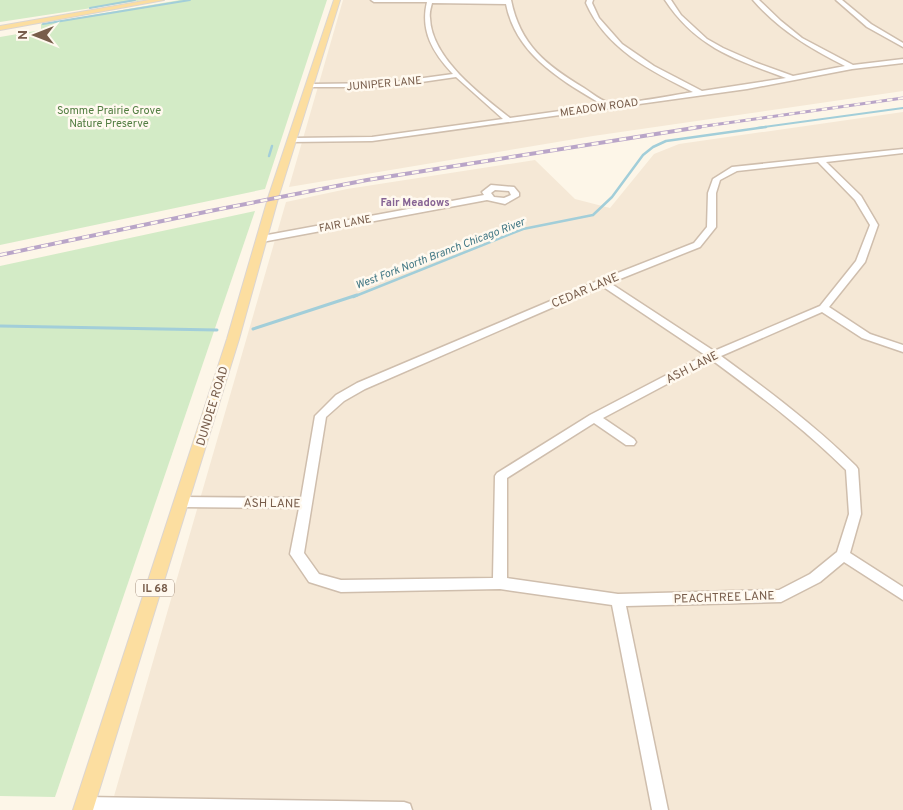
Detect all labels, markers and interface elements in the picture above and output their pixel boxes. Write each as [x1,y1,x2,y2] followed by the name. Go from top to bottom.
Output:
[10,10,60,60] north arrow
[15,30,32,40] text: N
[346,74,422,94] street label: JUNIPER LANE
[559,96,639,120] street label: MEADOW ROAD
[57,104,161,131] park label: Somme Prairie Grove Nature Preserve
[380,196,450,210] district label: Fair Meadows
[318,212,372,236] street label: FAIR LANE
[354,215,528,293] water label: West Fork North Branch Chicago River
[549,270,621,312] street label: CEDAR LANE
[664,348,721,388] street label: ASH LANE
[193,365,233,448] street label: DUNDEE ROAD
[243,496,301,512] street label: ASH LANE
[136,580,174,596] road number: IL 68
[673,588,775,608] street label: PEACHTREE LANE

